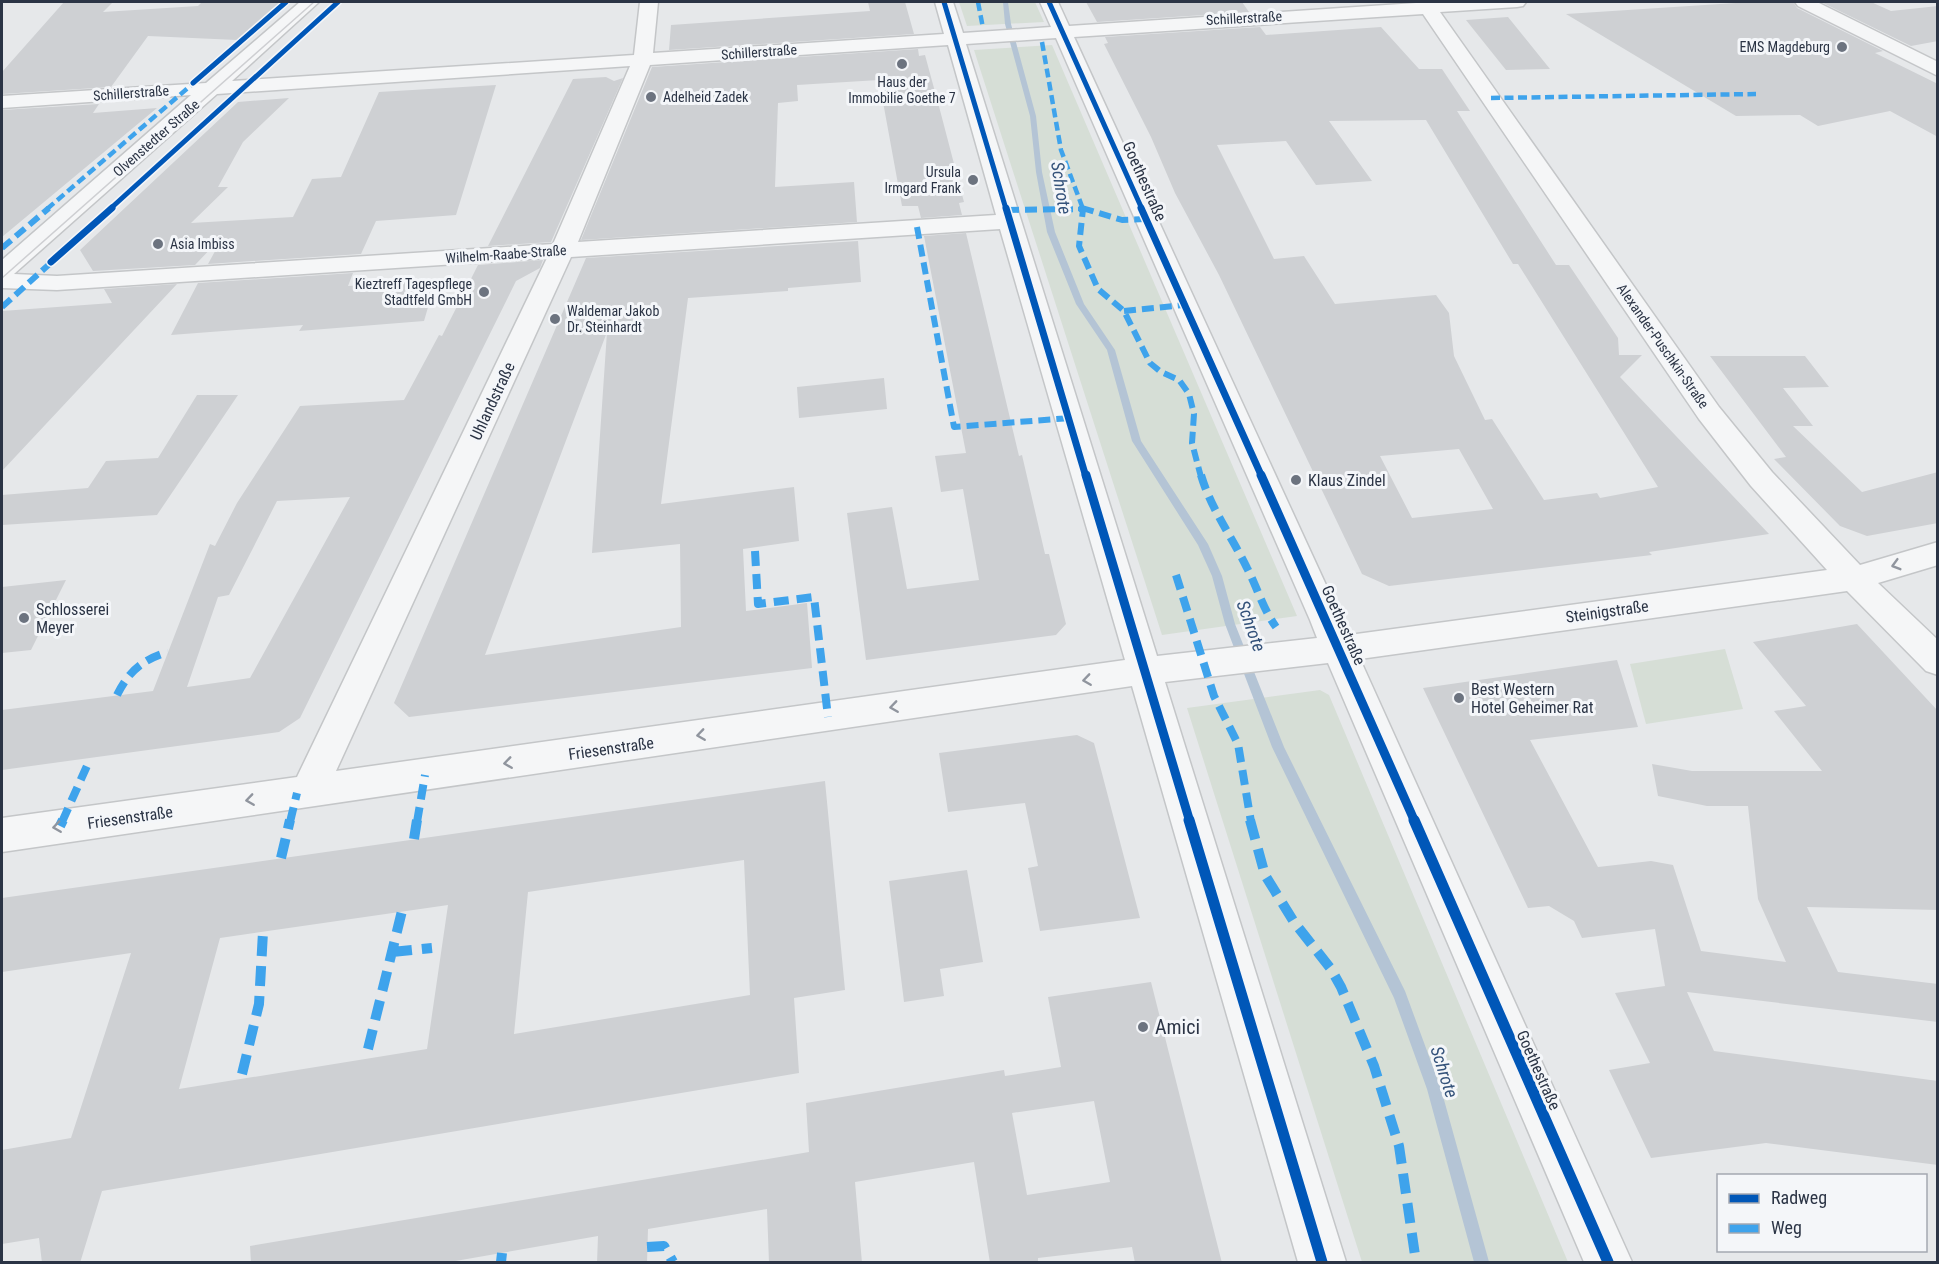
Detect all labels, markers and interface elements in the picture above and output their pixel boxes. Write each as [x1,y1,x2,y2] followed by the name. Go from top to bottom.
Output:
[1206,8,1283,28] street label: Schillerstraße
[1740,39,1830,55] place label: EMS Magdeburg
[1835,40,1849,54] marker: EMS Magdeburg
[721,41,798,63] street label: Schillerstraße
[895,57,909,71] marker: Haus der Immobilie Goethe 7
[848,74,956,106] place label: Haus der Immobilie Goethe 7
[93,82,170,104] street label: Schillerstraße
[663,89,749,105] place label: Adelheid Zadek
[644,90,658,104] marker: Adelheid Zadek
[110,96,203,180] street label: Olvenstedter Straße
[1119,138,1171,224] street label: Goethestraße
[1047,160,1076,216] water label: Schrote
[884,164,962,196] place label: Ursula Irmgard Frank
[966,173,980,187] marker: Ursula Irmgard Frank
[170,236,235,252] place label: Asia Imbiss
[151,237,165,251] marker: Asia Imbiss
[445,242,568,266] street label: Wilhelm-Raabe-Straße
[355,276,472,308] place label: Kieztreff Tagespflege Stadtfeld GmbH
[1614,281,1712,412] street label: Alexander-Puschkin-Straße
[477,285,491,299] marker: Kieztreff Tagespflege Stadtfeld GmbH
[567,303,659,335] place label: Waldemar Jakob Dr. Steinhardt
[548,312,562,326] marker: Waldemar Jakob Dr. Steinhardt
[466,359,519,443] street label: Uhlandstraße
[1308,471,1386,490] place label: Klaus Zindel
[1289,473,1303,487] marker: Klaus Zindel
[1891,558,1902,570] one-way arrow
[1318,582,1370,668] street label: Goethestraße
[1564,596,1650,627] street label: Steinigstraße
[1233,597,1270,654] water label: Schrote
[36,600,109,637] place label: Schlosserei Meyer
[17,611,31,625] marker: Schlosserei Meyer
[1082,673,1092,685] one-way arrow
[1471,680,1594,717] place label: Best Western Hotel Geheimer Rat
[1452,691,1466,705] marker: Best Western Hotel Geheimer Rat
[889,701,899,713] one-way arrow
[696,729,706,741] one-way arrow
[567,733,655,764] street label: Friesenstraße
[503,757,513,769] one-way arrow
[246,793,255,805] one-way arrow
[86,802,174,833] street label: Friesenstraße
[53,820,62,832] one-way arrow
[1155,1015,1200,1039] place label: Amici
[1136,1020,1150,1034] marker: Amici
[1513,1027,1565,1113] street label: Goethestraße
[1426,1043,1463,1100] water label: Schrote
[1717,1174,1927,1252] legend
[1771,1187,1827,1208] text: Radweg
[1771,1217,1802,1238] text: Weg

